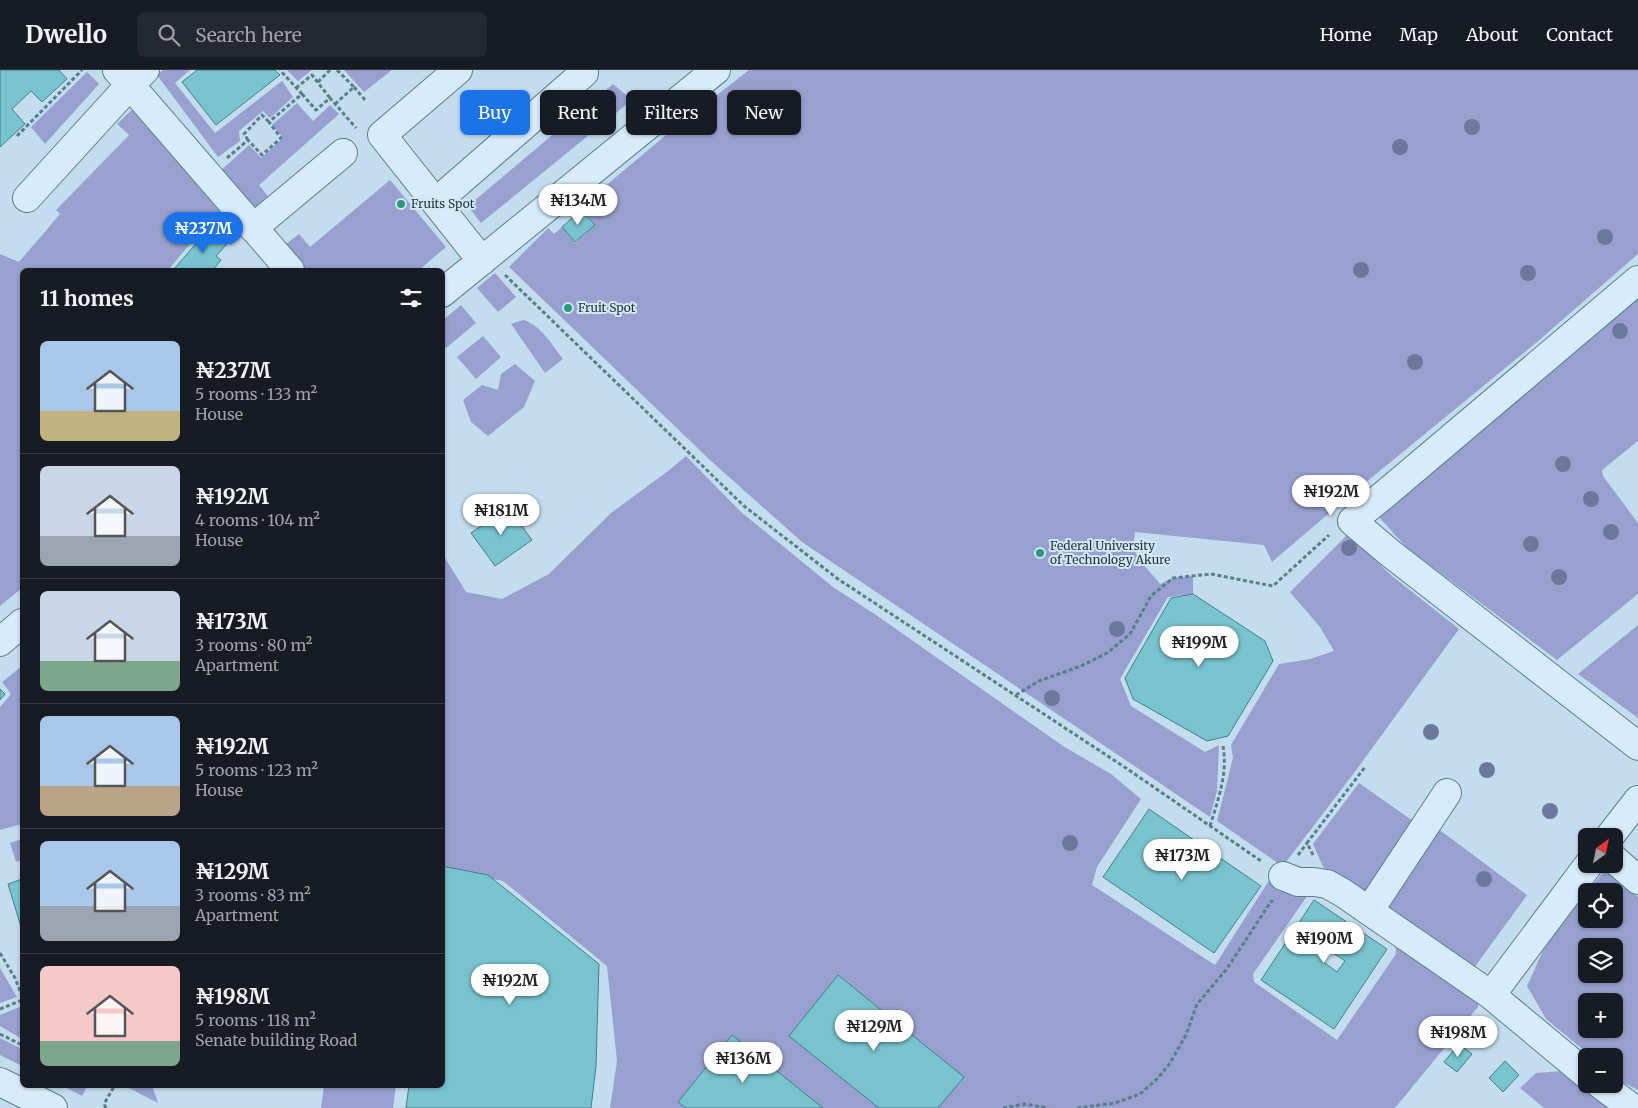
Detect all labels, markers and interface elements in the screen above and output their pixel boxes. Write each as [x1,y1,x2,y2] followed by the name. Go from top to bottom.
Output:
[137,12,487,57] search box
[25,19,107,50] text: Dwello
[155,21,183,49] icon: search
[195,23,302,47] text: Search here
[1320,23,1372,46] text: Home
[1400,23,1438,46] text: Map
[1466,23,1518,46] text: About
[1546,23,1613,46] text: Contact
[460,90,530,135] chip: Buy
[540,90,616,135] chip: Rent
[626,90,717,135] chip: Filters
[727,90,801,135] chip: New
[543,184,613,226] pin: ₦134M
[550,190,606,210] text: ₦134M
[411,196,475,211] place label: Fruits Spot
[395,198,407,210] marker: Fruits Spot
[168,212,238,254] pin: ₦237M
[174,218,232,238] text: ₦237M
[397,284,425,312] icon: filters
[40,285,134,312] text: 11 homes
[578,300,636,315] place label: Fruit Spot
[562,302,574,314] marker: Fruit Spot
[195,357,271,384] text: ₦237M
[80,361,140,421] icon: home
[195,384,317,404] text: 5 rooms · 133 m²
[195,404,243,424] text: House
[1296,474,1366,517] pin: ₦192M
[1303,481,1359,501] text: ₦192M
[195,483,269,510] text: ₦192M
[80,486,140,546] icon: home
[466,494,536,536] pin: ₦181M
[474,500,528,520] text: ₦181M
[195,510,320,530] text: 4 rooms · 104 m²
[195,530,243,550] text: House
[1050,538,1170,567] place label: Federal University of Technology Akure
[1034,547,1046,559] marker: Federal University of Technology Akure
[195,608,268,635] text: ₦173M
[80,611,140,671] icon: home
[1164,626,1234,668] pin: ₦199M
[1171,632,1227,652] text: ₦199M
[195,635,312,655] text: 3 rooms · 80 m²
[195,655,279,675] text: Apartment
[195,733,269,760] text: ₦192M
[80,736,140,796] icon: home
[195,760,318,780] text: 5 rooms · 123 m²
[195,780,243,800] text: House
[1578,828,1622,872] north arrow
[1578,828,1623,1093] map controls
[1147,838,1217,881] pin: ₦173M
[1154,845,1210,865] text: ₦173M
[195,858,269,885] text: ₦129M
[80,861,140,921] icon: home
[1578,883,1623,928] button: locate
[195,885,311,905] text: 3 rooms · 83 m²
[195,905,279,925] text: Apartment
[1289,922,1359,964] pin: ₦190M
[1295,928,1353,948] text: ₦190M
[1578,938,1623,983] button: layers
[475,964,545,1006] pin: ₦192M
[482,970,538,990] text: ₦192M
[195,983,270,1010] text: ₦198M
[80,986,140,1046] icon: home
[1578,993,1623,1038] button: +
[195,1010,316,1030] text: 5 rooms · 118 m²
[839,1010,909,1052] pin: ₦129M
[846,1016,902,1036] text: ₦129M
[1423,1016,1493,1058] pin: ₦198M
[1430,1022,1486,1042] text: ₦198M
[195,1030,357,1050] text: Senate building Road
[708,1042,778,1084] pin: ₦136M
[715,1048,771,1068] text: ₦136M
[1578,1048,1623,1093] button: −

